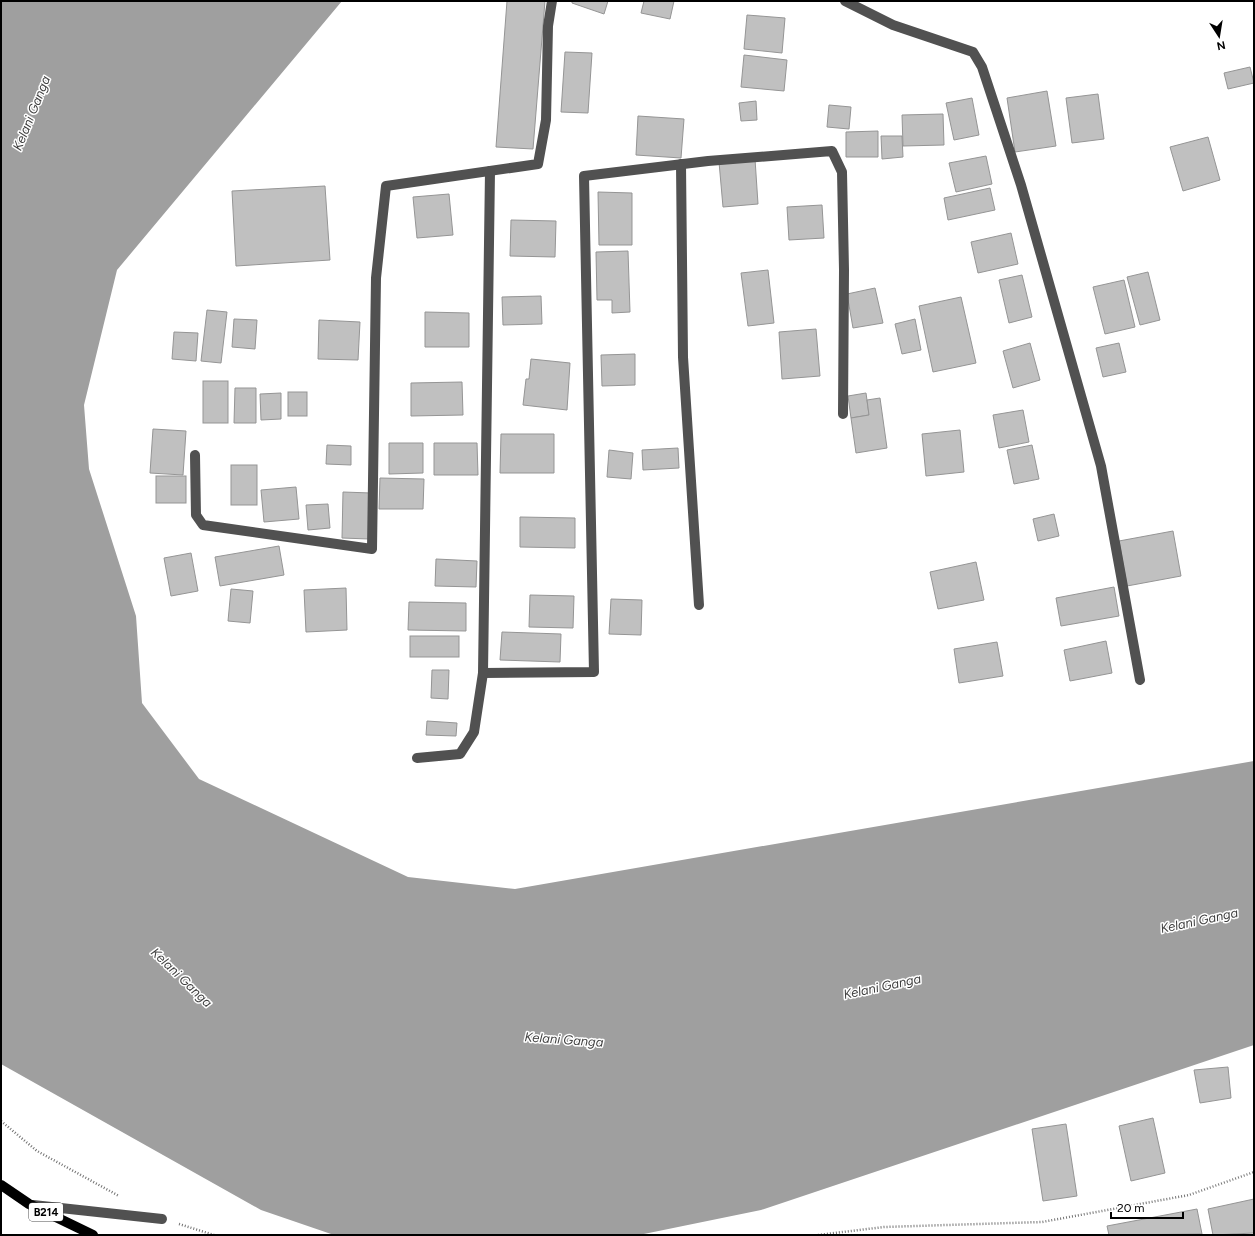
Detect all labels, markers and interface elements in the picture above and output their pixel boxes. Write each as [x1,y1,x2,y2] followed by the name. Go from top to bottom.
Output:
[1199,16,1239,56] north arrow
[1215,38,1226,53] text: N
[10,73,53,153] water label: Kelani Ganga
[1159,905,1240,936] water label: Kelani Ganga
[148,945,216,1010] water label: Kelani Ganga
[842,971,923,1002] water label: Kelani Ganga
[524,1029,604,1050] water label: Kelani Ganga
[1111,1194,1183,1220] scale bar
[1117,1201,1145,1215] text: 20 m
[29,1203,63,1221] road number: B214

